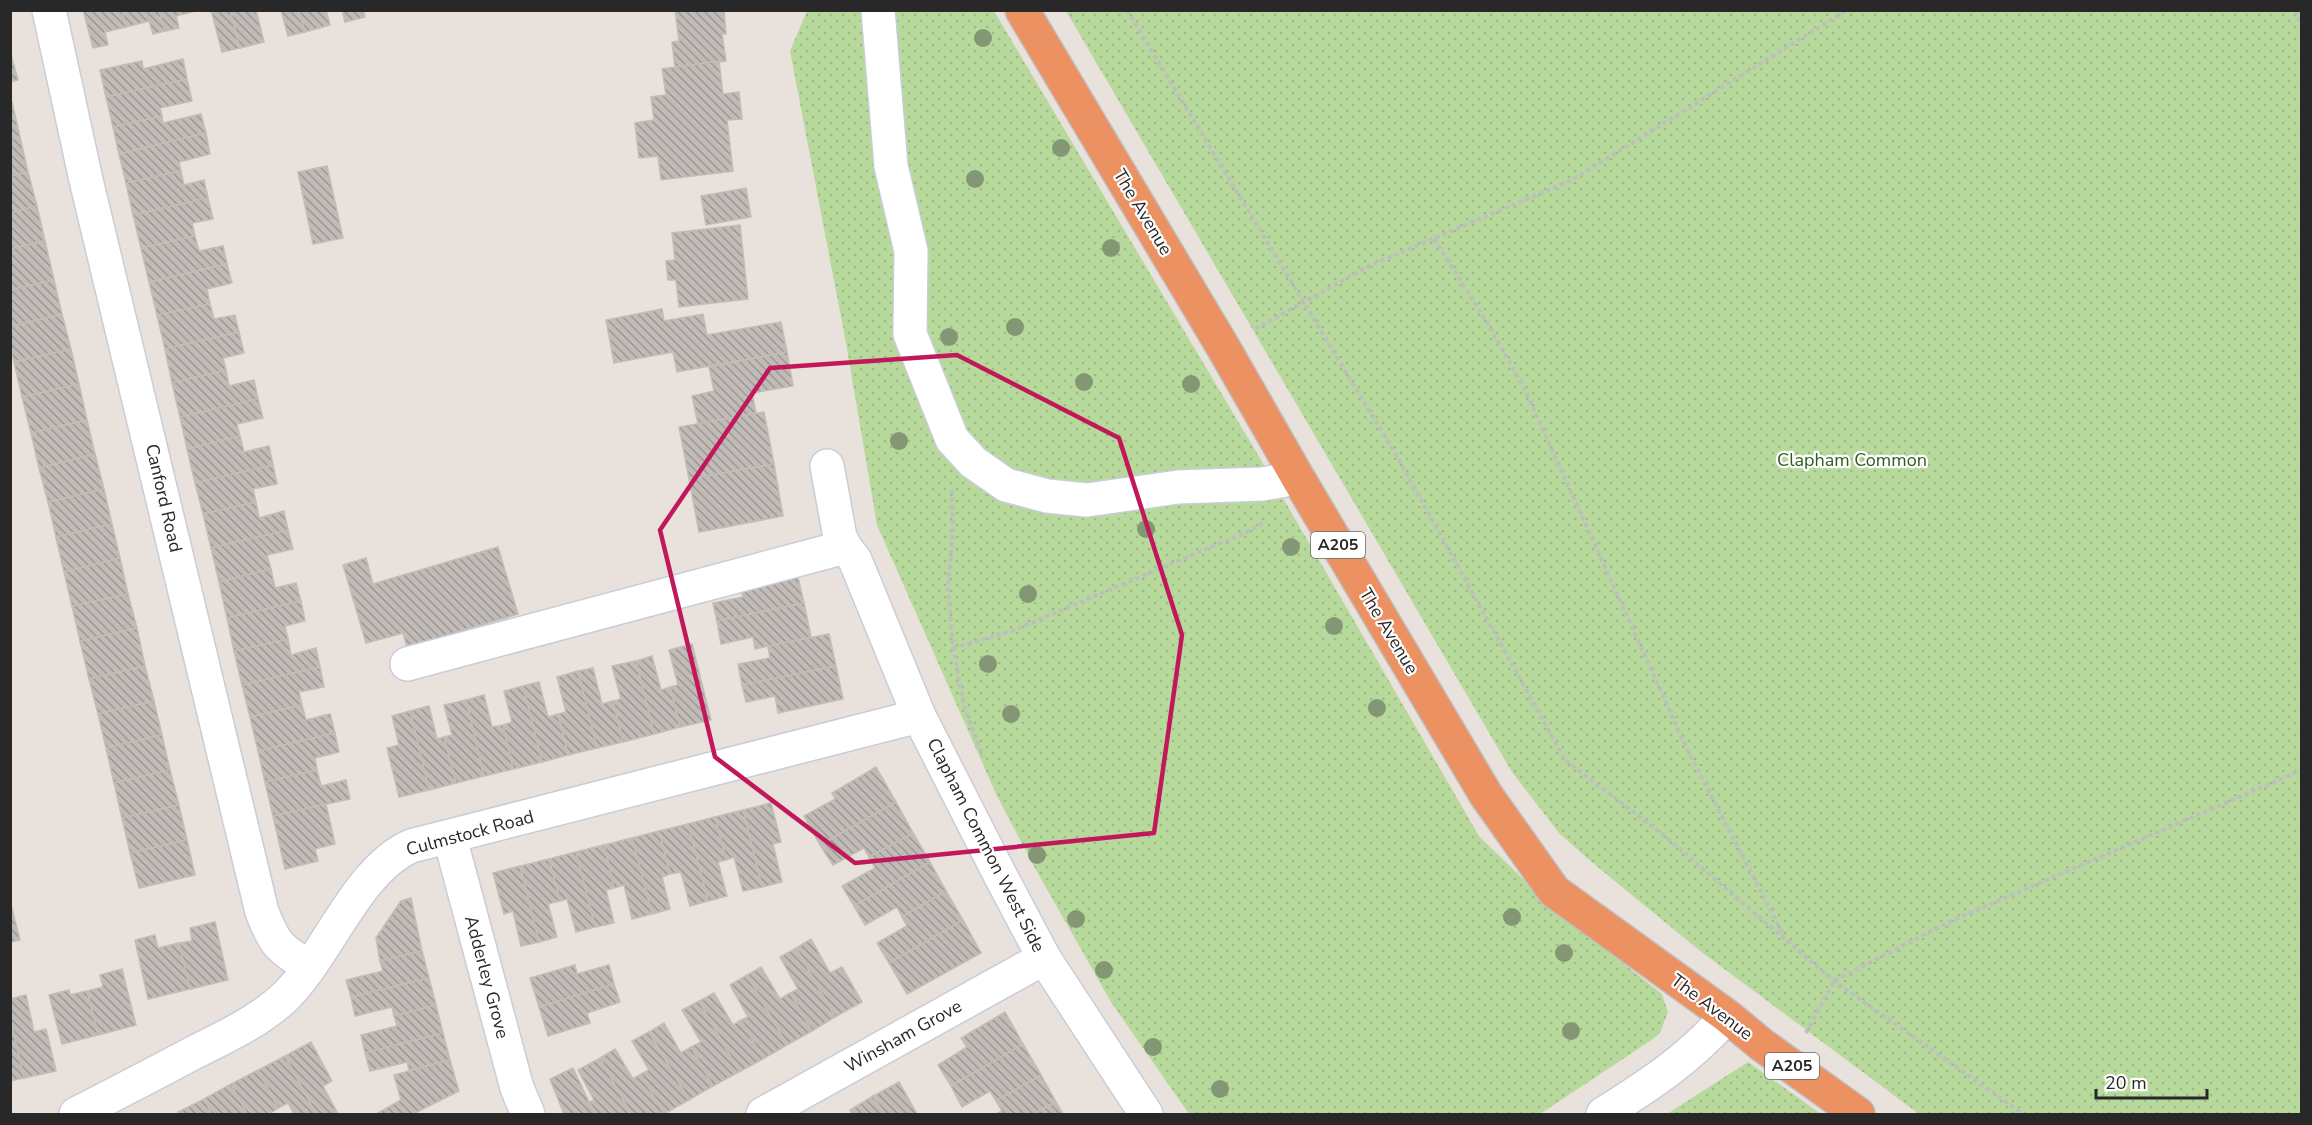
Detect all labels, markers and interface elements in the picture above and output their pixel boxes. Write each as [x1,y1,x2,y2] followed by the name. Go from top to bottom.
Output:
[1108,164,1178,260] street label: The Avenue
[140,441,188,555] street label: Canford Road
[1777,448,1927,472] park label: Clapham Common
[1311,532,1365,558] road number: A205
[1354,583,1424,679] street label: The Avenue
[921,734,1051,956] street label: Clapham Common West Side
[403,804,537,862] street label: Culmstock Road
[459,913,515,1041] street label: Adderley Grove
[1666,968,1758,1046] street label: The Avenue
[840,994,966,1078] street label: Winsham Grove
[1765,1053,1819,1079] road number: A205
[2096,1062,2207,1100] scale bar
[2105,1071,2147,1095] text: 20 m

